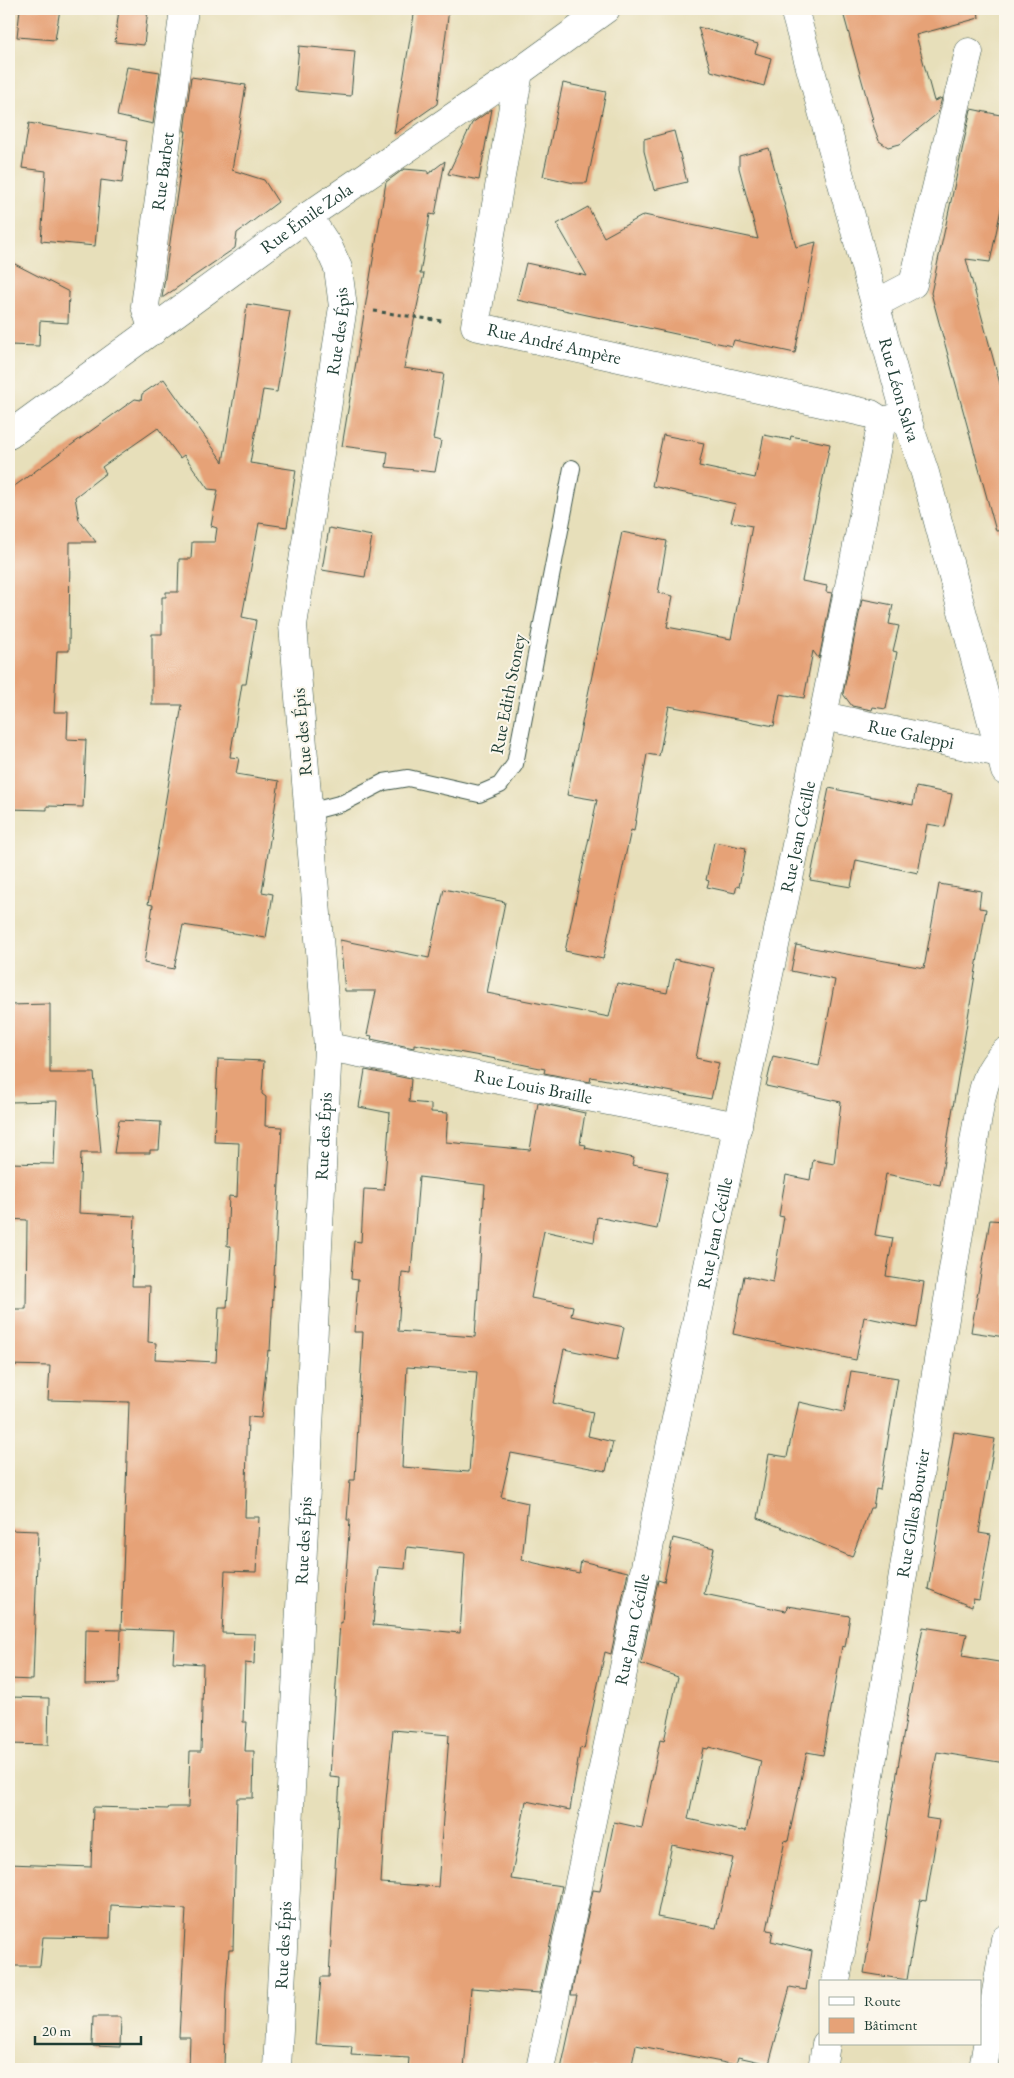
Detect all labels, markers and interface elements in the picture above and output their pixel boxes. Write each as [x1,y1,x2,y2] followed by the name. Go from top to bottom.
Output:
[146,130,179,212] street label: Rue Barbet
[255,177,357,258] street label: Rue Émile Zola
[320,286,354,377] street label: Rue des Épis
[485,317,624,369] street label: Rue André Ampère
[874,335,926,445] street label: Rue Léon Salva
[485,632,530,756] street label: Rue Edith Stoney
[286,687,317,777] street label: Rue des Épis
[866,714,957,754] street label: Rue Galeppi
[774,779,820,894] street label: Rue Jean Cécille
[472,1063,594,1109] street label: Rue Louis Braille
[309,1091,337,1181] street label: Rue des Épis
[691,1175,737,1291] street label: Rue Jean Cécille
[891,1447,934,1579] street label: Rue Gilles Bouvier
[289,1496,317,1585] street label: Rue des Épis
[609,1571,654,1687] street label: Rue Jean Cécille
[269,1900,296,1990] street label: Rue des Épis
[819,1980,982,2046] legend
[864,1991,901,2010] text: Route
[35,2013,141,2045] scale bar
[864,2015,918,2034] text: Bâtiment
[42,2021,71,2040] text: 20 m

